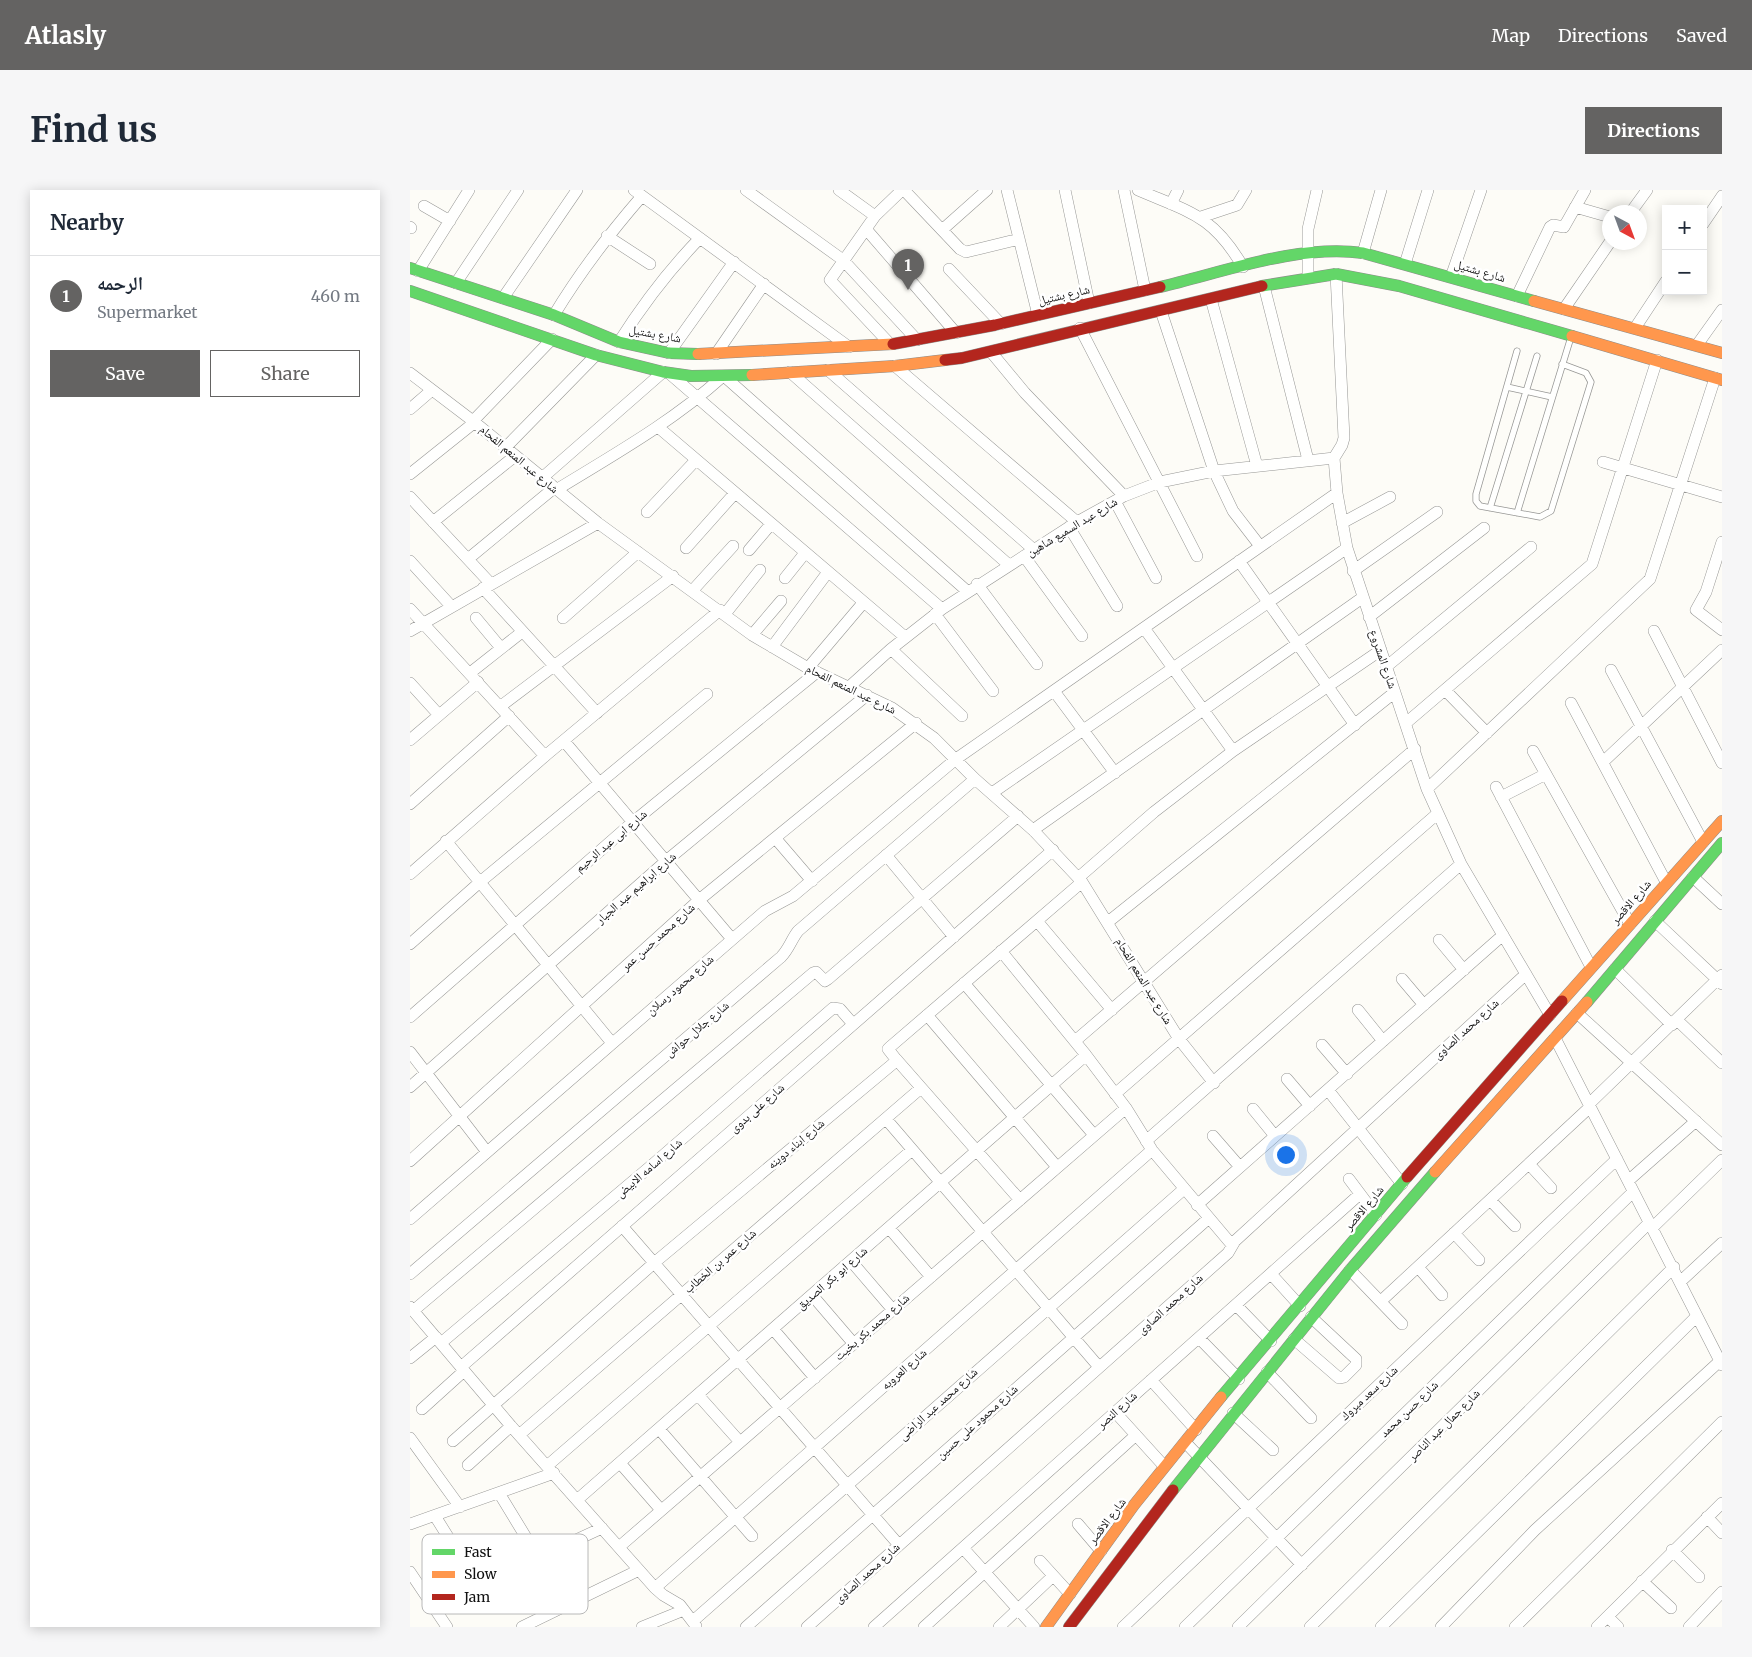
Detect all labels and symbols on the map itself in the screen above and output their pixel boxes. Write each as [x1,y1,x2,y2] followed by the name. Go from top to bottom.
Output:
[1602,205,1647,250] north arrow
[892,249,924,290] pin: 1
[1452,256,1508,286] street label: شارع بشتيل
[1037,281,1092,309] street label: شارع بشتيل
[628,322,682,346] street label: شارع بشتيل
[476,421,562,497] street label: شارع عبد المنعم الفحام
[1024,493,1120,560] street label: شارع عبد السميع شاهين
[1365,627,1401,691] street label: شارع المشروع
[803,660,899,718] street label: شارع عبد المنعم الفحام
[572,806,651,876] street label: شارع ابى عبد الرحيم
[592,849,680,928] street label: شارع ابراهيم عبد الجبار
[1607,876,1655,928] street label: شارع الاقصر
[617,900,698,975] street label: شارع محمد حسن عمر
[1112,935,1176,1028] street label: شارع عبد المنعم الفحام
[643,951,717,1019] street label: شارع محمود رسلان
[1430,995,1502,1063] street label: شارع محمد الصاوى
[662,997,732,1060] street label: شارع جلال حواش
[726,1080,788,1136] street label: شارع على بدوى
[764,1115,828,1173] street label: شارع ابناء دوينه
[612,1135,686,1201] street label: شارع اسامه الابيض
[1273,1142,1299,1168] your location
[1340,1182,1388,1235] street label: شارع الاقصر
[680,1225,760,1297] street label: شارع عمر بن الخطاب
[793,1243,871,1313] street label: شارع ابو بكر الصديق
[1134,1270,1206,1338] street label: شارع محمد الصاوى
[831,1290,913,1364] street label: شارع محمد بكر بخيت
[878,1345,930,1393] street label: شارع العروبه
[1337,1362,1401,1424] street label: شارع سعد مبروك
[895,1364,981,1444] street label: شارع محمد عبد الراضى
[1376,1377,1442,1441] street label: شارع حسن محمد
[933,1381,1021,1463] street label: شارع محمود على حسين
[1404,1385,1484,1465] street label: شارع جمال عبد الناصر
[1093,1388,1141,1433] street label: شارع النصر
[1084,1495,1130,1548] street label: شارع الاقصر
[422,1534,588,1614] legend
[831,1539,903,1607] street label: شارع محمد الصاوى
[464,1543,492,1561] text: Fast
[464,1565,497,1583] text: Slow
[463,1588,490,1606] text: Jam

